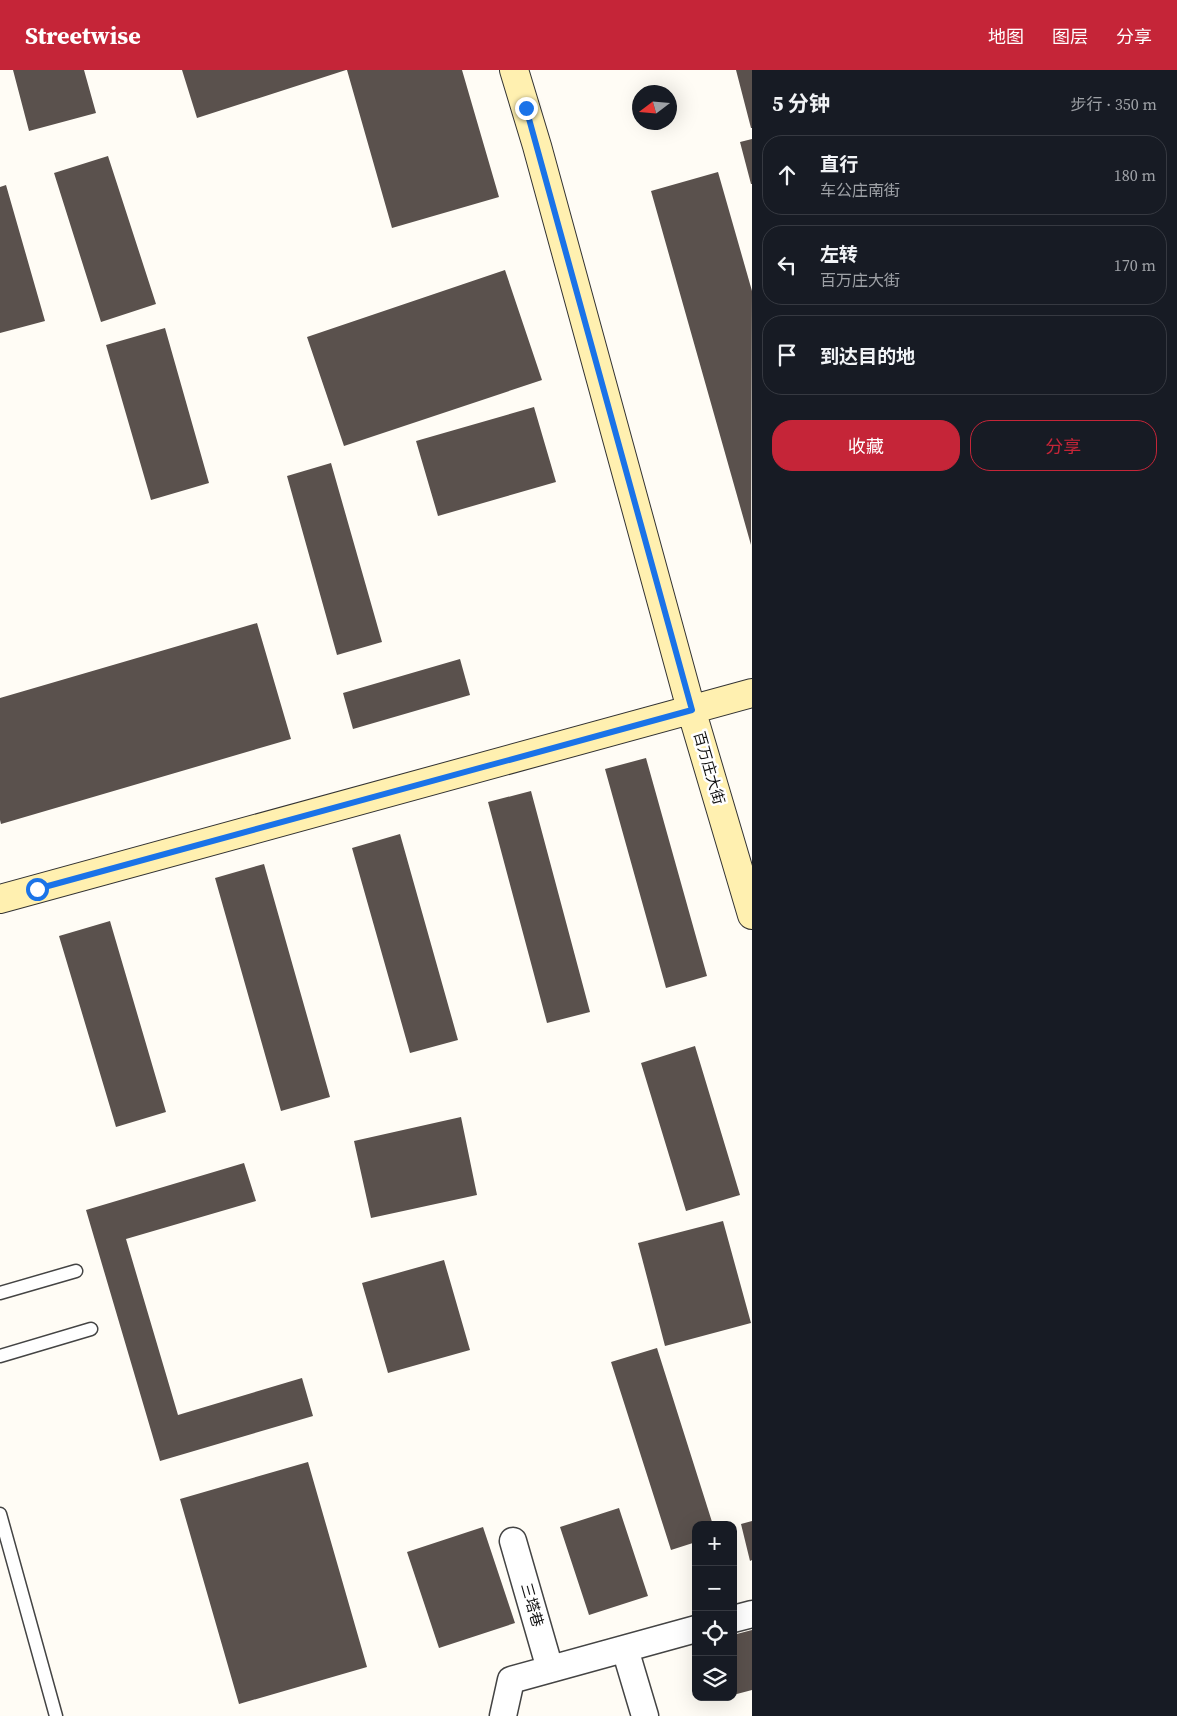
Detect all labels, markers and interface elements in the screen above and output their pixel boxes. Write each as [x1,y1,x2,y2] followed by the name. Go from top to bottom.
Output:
[25,19,141,52] text: Streetwise
[988,24,1024,49] text: 地图
[1052,24,1088,49] text: 图层
[1116,24,1152,49] text: 分享
[632,85,677,130] north arrow
[772,89,830,118] text: 5 分钟
[1071,93,1157,115] text: 步行 · 350 m
[515,97,538,120] route end
[820,151,858,177] text: 直行
[773,161,801,189] icon: ahead
[1114,164,1156,186] text: 180 m
[820,179,900,201] text: 车公庄南街
[820,241,858,267] text: 左转
[773,251,801,279] icon: left
[1114,254,1156,276] text: 170 m
[820,269,900,291] text: 百万庄大街
[773,341,801,369] icon: arrive
[820,343,915,369] text: 到达目的地
[772,420,960,471] button: 收藏
[970,420,1157,471] button: 分享
[689,729,730,807] street label: 百万庄大街
[26,878,49,901] route start
[692,1521,737,1701] map controls
[692,1521,737,1566] button: +
[692,1566,737,1611] button: −
[516,1580,549,1629] street label: 三塔巷
[692,1611,737,1656] button: locate
[692,1656,737,1701] button: layers

